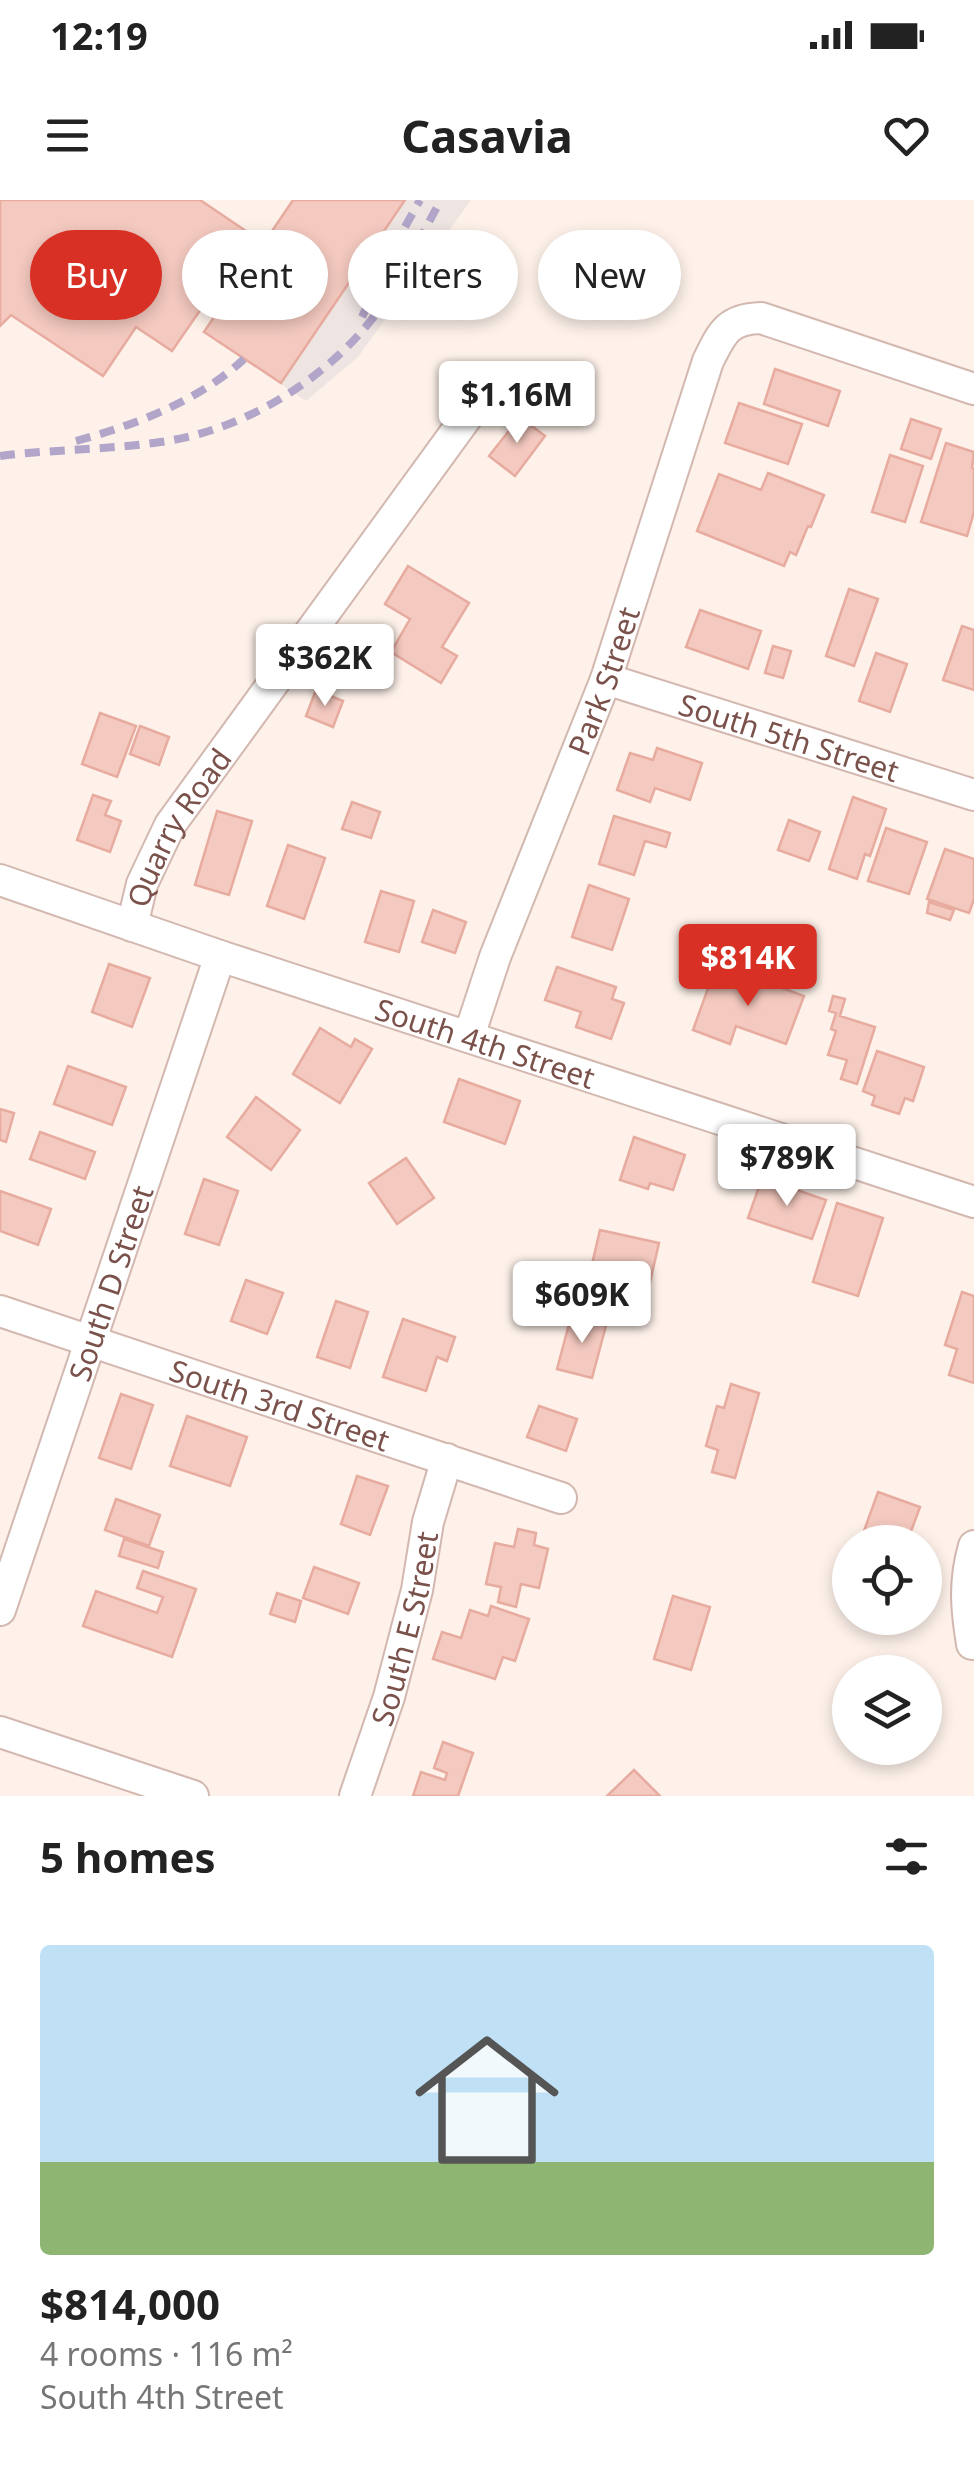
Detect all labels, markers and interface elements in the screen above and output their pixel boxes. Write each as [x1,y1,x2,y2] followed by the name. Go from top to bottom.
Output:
[50,9,148,61] text: 12:19
[401,105,573,166] text: Casavia
[40,108,95,163] icon: menu
[879,108,934,163] icon: heart
[30,230,162,320] chip: Buy
[182,230,328,320] chip: Rent
[348,230,518,320] chip: Filters
[538,230,681,320] chip: New
[436,361,598,446] pin: $1.16M
[461,372,573,415] text: $1.16M
[557,601,648,761] street label: Park Street
[255,624,395,709] pin: $362K
[278,635,372,678] text: $362K
[674,683,904,791] street label: South 5th Street
[117,739,240,911] street label: Quarry Road
[678,924,818,1009] pin: $814K
[701,935,795,978] text: $814K
[370,988,601,1098] street label: South 4th Street
[717,1124,857,1209] pin: $789K
[740,1135,834,1178] text: $789K
[58,1180,162,1386] street label: South D Street
[512,1261,652,1346] pin: $609K
[535,1272,629,1315] text: $609K
[165,1349,395,1460] street label: South 3rd Street
[832,1525,942,1765] map controls
[832,1525,942,1635] button: locate
[360,1528,447,1731] street label: South E Street
[832,1655,942,1765] button: layers
[40,1828,216,1885] text: 5 homes
[879,1829,934,1884] icon: filters
[397,2010,577,2190] icon: home
[40,2275,220,2332] text: $814,000
[40,2332,293,2375] text: 4 rooms · 116 m²
[40,2375,284,2418] text: South 4th Street

